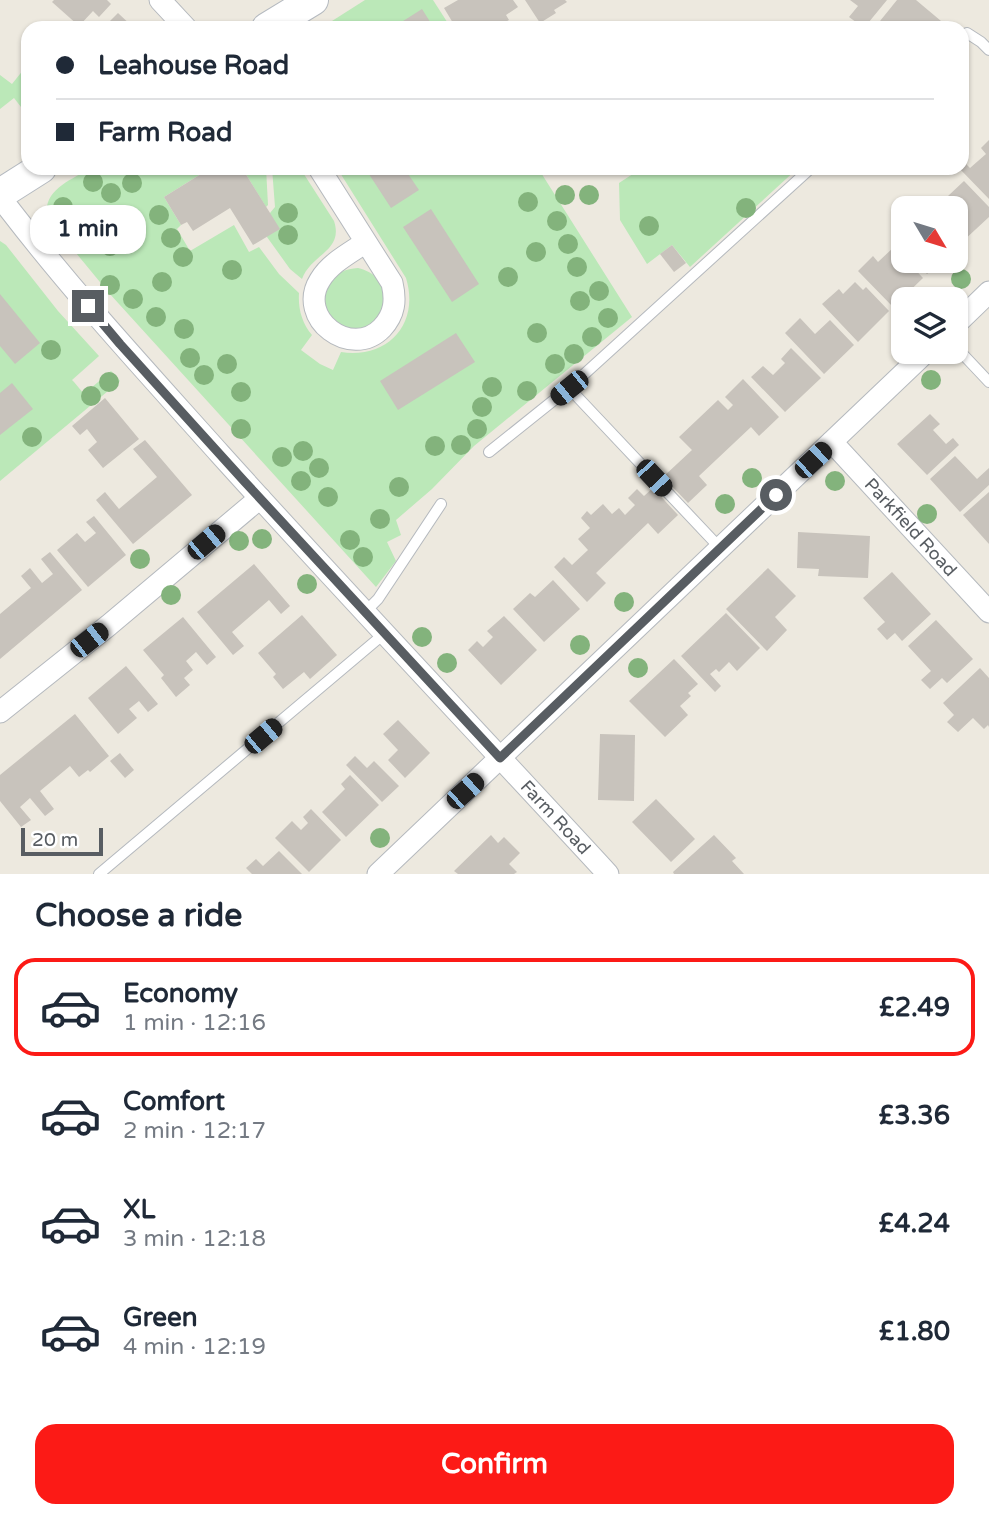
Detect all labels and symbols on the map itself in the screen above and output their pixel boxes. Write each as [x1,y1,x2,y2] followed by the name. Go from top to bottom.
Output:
[891,196,968,273] north arrow
[30,204,146,254] callout: 1 min
[72,290,104,322] route end
[547,367,592,409] car
[791,438,836,482] car
[632,455,677,501] car
[860,473,962,581] street label: Parkfield Road
[760,479,792,511] route start
[184,520,229,564] car
[66,619,113,661] car
[241,714,286,758] car
[443,769,488,813] car
[516,776,595,859] street label: Farm Road
[21,825,103,857] scale bar

